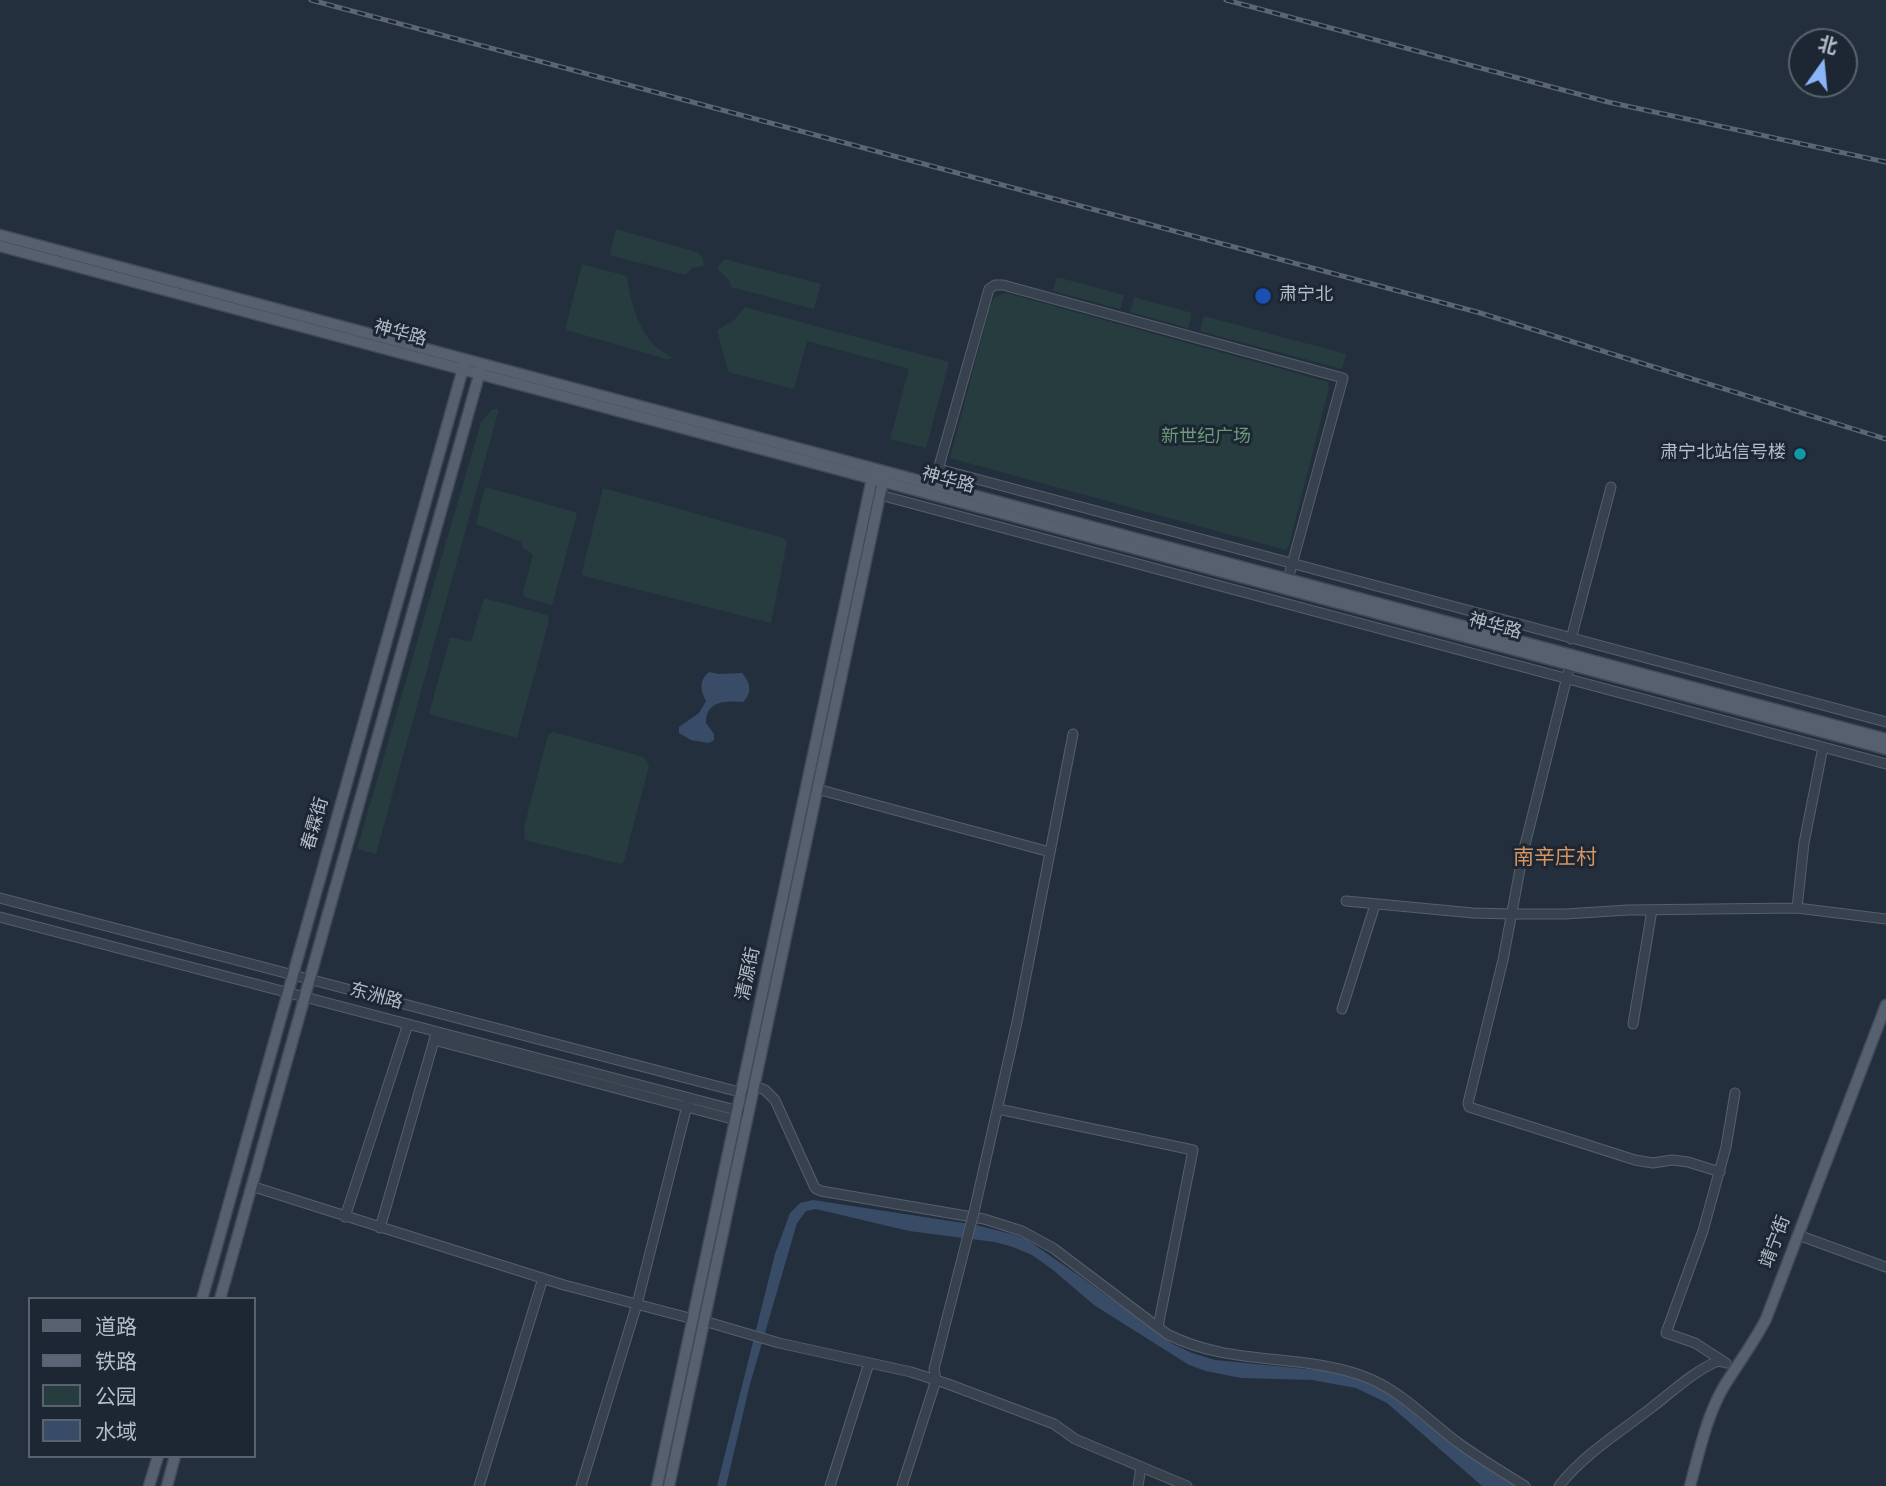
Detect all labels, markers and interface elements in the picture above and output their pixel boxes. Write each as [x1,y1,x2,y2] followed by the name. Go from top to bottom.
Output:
[1788,28,1858,98] north arrow
[1815,28,1841,61] text: 北
[1279,285,1333,307] place label: 肃宁北
[1253,286,1273,306] marker: 肃宁北
[371,317,429,351] street label: 神华路
[1161,427,1251,449] park label: 新世纪广场
[1660,443,1786,465] place label: 肃宁北站信号楼
[1792,446,1808,462] marker: 肃宁北站信号楼
[919,464,977,498] street label: 神华路
[1466,610,1524,644] street label: 神华路
[298,795,334,853] street label: 春霖街
[1513,846,1597,872] district label: 南辛庄村
[733,945,765,1003] street label: 清源街
[347,980,405,1014] street label: 东洲路
[1756,1213,1796,1271] street label: 靖宁街
[28,1297,256,1458] legend
[95,1310,137,1342] text: 道路
[95,1345,137,1377] text: 铁路
[95,1380,137,1412] text: 公园
[95,1415,137,1447] text: 水域

